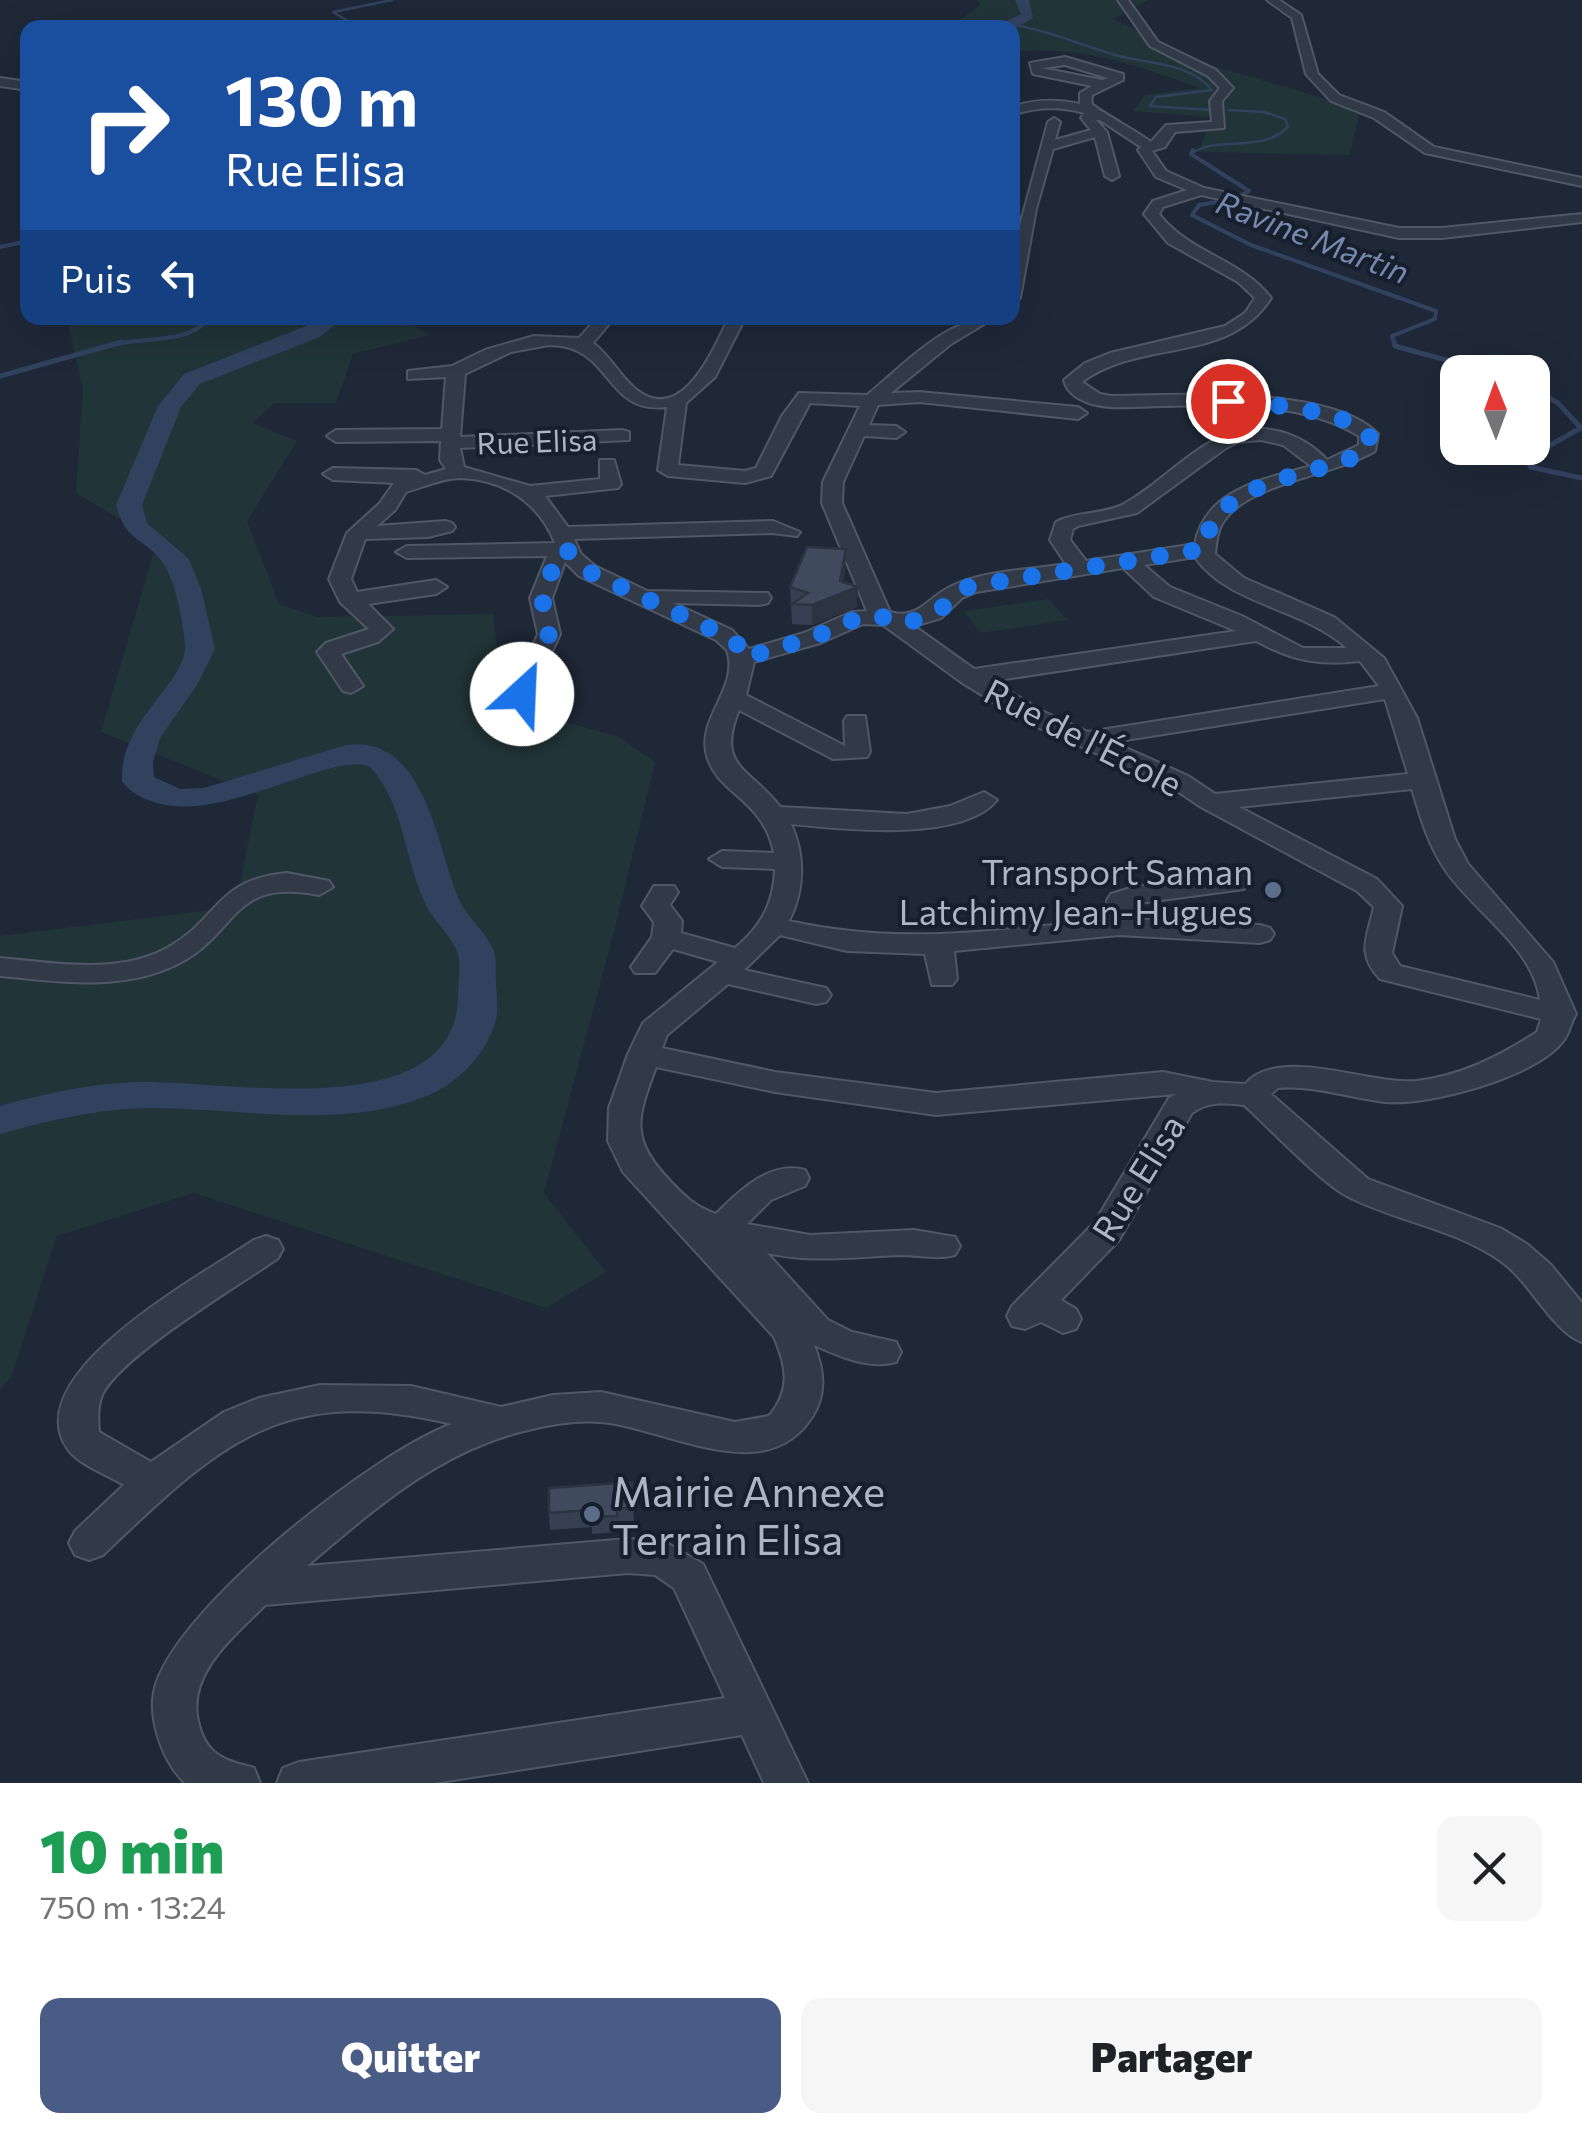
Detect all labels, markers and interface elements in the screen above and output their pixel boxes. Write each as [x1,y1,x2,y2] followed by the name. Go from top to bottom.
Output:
[225,55,418,140] text: 130 m
[60,60,190,190] icon: right
[225,140,406,195] text: Rue Elisa
[1211,181,1415,291] water label: Ravine Martin
[152,250,207,305] icon: left
[60,254,132,301] text: Puis
[1440,355,1550,465] north arrow
[1440,355,1550,465] map controls
[1186,359,1271,444] pin
[1201,374,1256,429] icon: arrive
[476,419,598,461] street label: Rue Elisa
[470,642,574,746] position arrow
[978,668,1190,804] street label: Rue de l'École
[899,849,1253,932] place label: Transport Saman Latchimy Jean-Hugues
[1262,879,1284,901] marker: Transport Saman Latchimy Jean-Hugues
[1081,1106,1193,1248] street label: Rue Elisa
[612,1464,885,1564] place label: Mairie Annexe Terrain Elisa
[581,1503,603,1525] marker: Mairie Annexe Terrain Elisa
[40,1812,224,1885] text: 10 min
[1437,1816,1542,1921] button: close
[40,1886,226,1926] text: 750 m · 13:24
[40,1998,781,2113] button: Quitter
[801,1998,1542,2113] button: Partager

